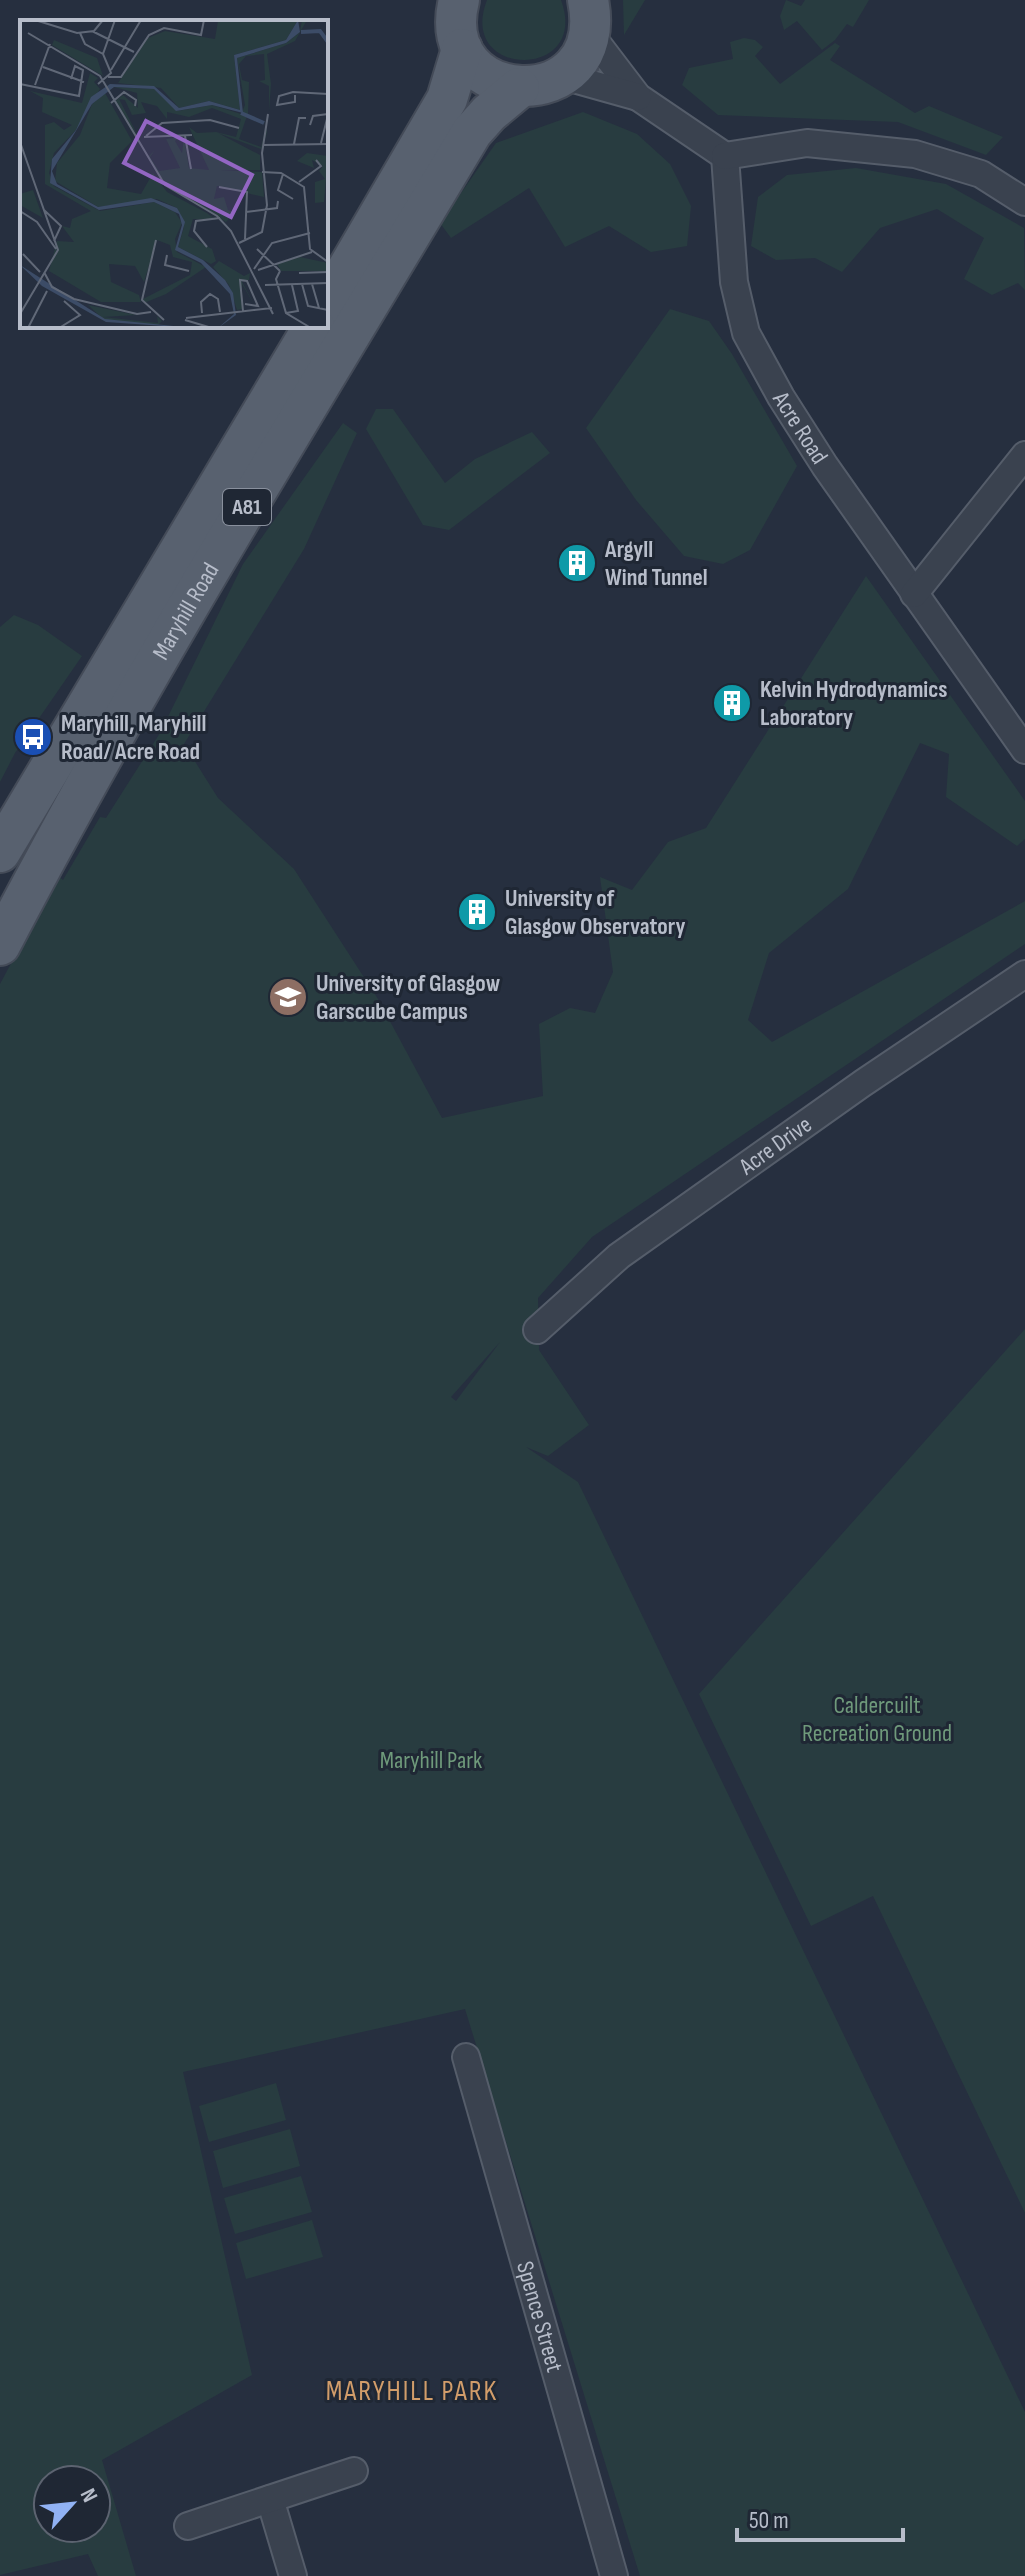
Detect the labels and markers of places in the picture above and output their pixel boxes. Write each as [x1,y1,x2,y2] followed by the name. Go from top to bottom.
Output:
[604,535,708,592] place label: Argyll Wind Tunnel
[556,542,598,584] building icon: Argyll Wind Tunnel
[760,675,948,732] place label: Kelvin Hydrodynamics Laboratory
[711,682,753,724] building icon: Kelvin Hydrodynamics Laboratory
[61,709,206,766] place label: Maryhill, Maryhill Road/ Acre Road
[12,716,54,758] bus stop icon: Maryhill, Maryhill Road/ Acre Road
[505,884,685,941] place label: University of Glasgow Observatory
[456,891,498,933] building icon: University of Glasgow Observatory
[316,969,501,1026] place label: University of Glasgow Garscube Campus
[267,976,309,1018] school or university icon: University of Glasgow Garscube Campus

